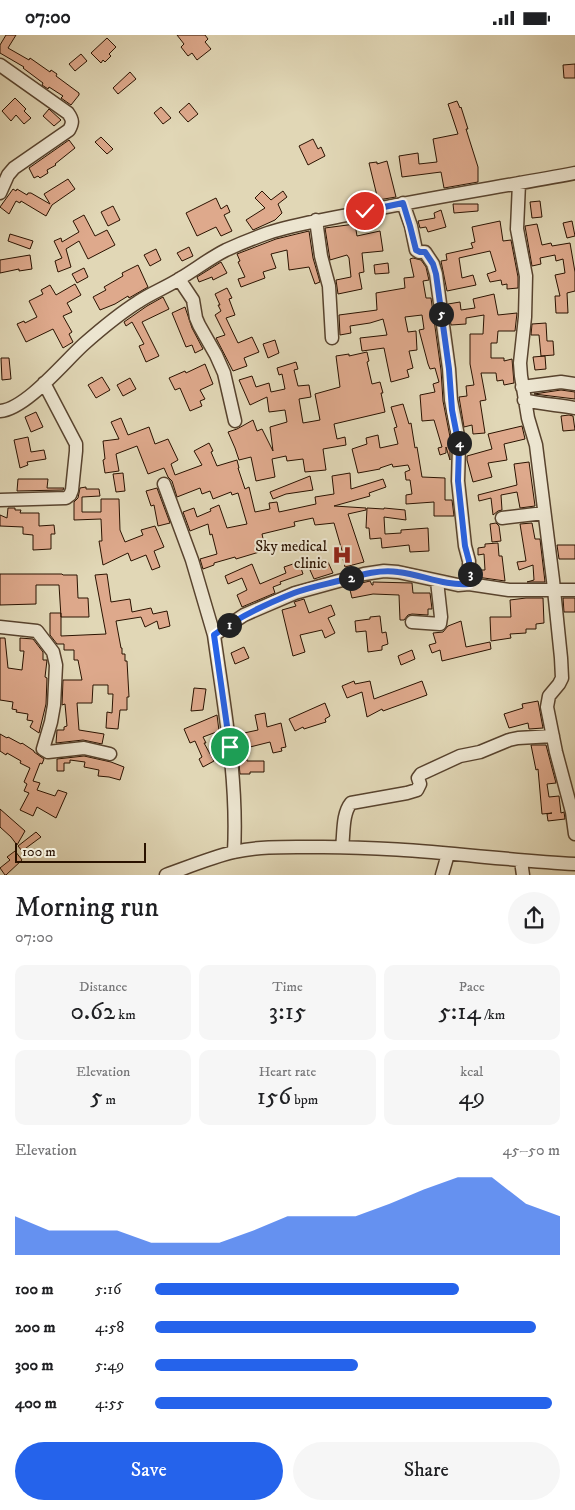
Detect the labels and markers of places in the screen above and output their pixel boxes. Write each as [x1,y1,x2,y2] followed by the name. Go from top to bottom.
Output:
[344,190,386,232] pin
[428,301,454,327] pin: 5
[446,431,472,455] pin: 4
[255,537,328,573] place label: Sky medical clinic
[331,544,353,566] hospital icon: Sky medical clinic
[458,561,482,587] pin: 3
[338,565,364,591] pin: 2
[216,613,242,637] pin: 1
[209,726,251,768] pin

